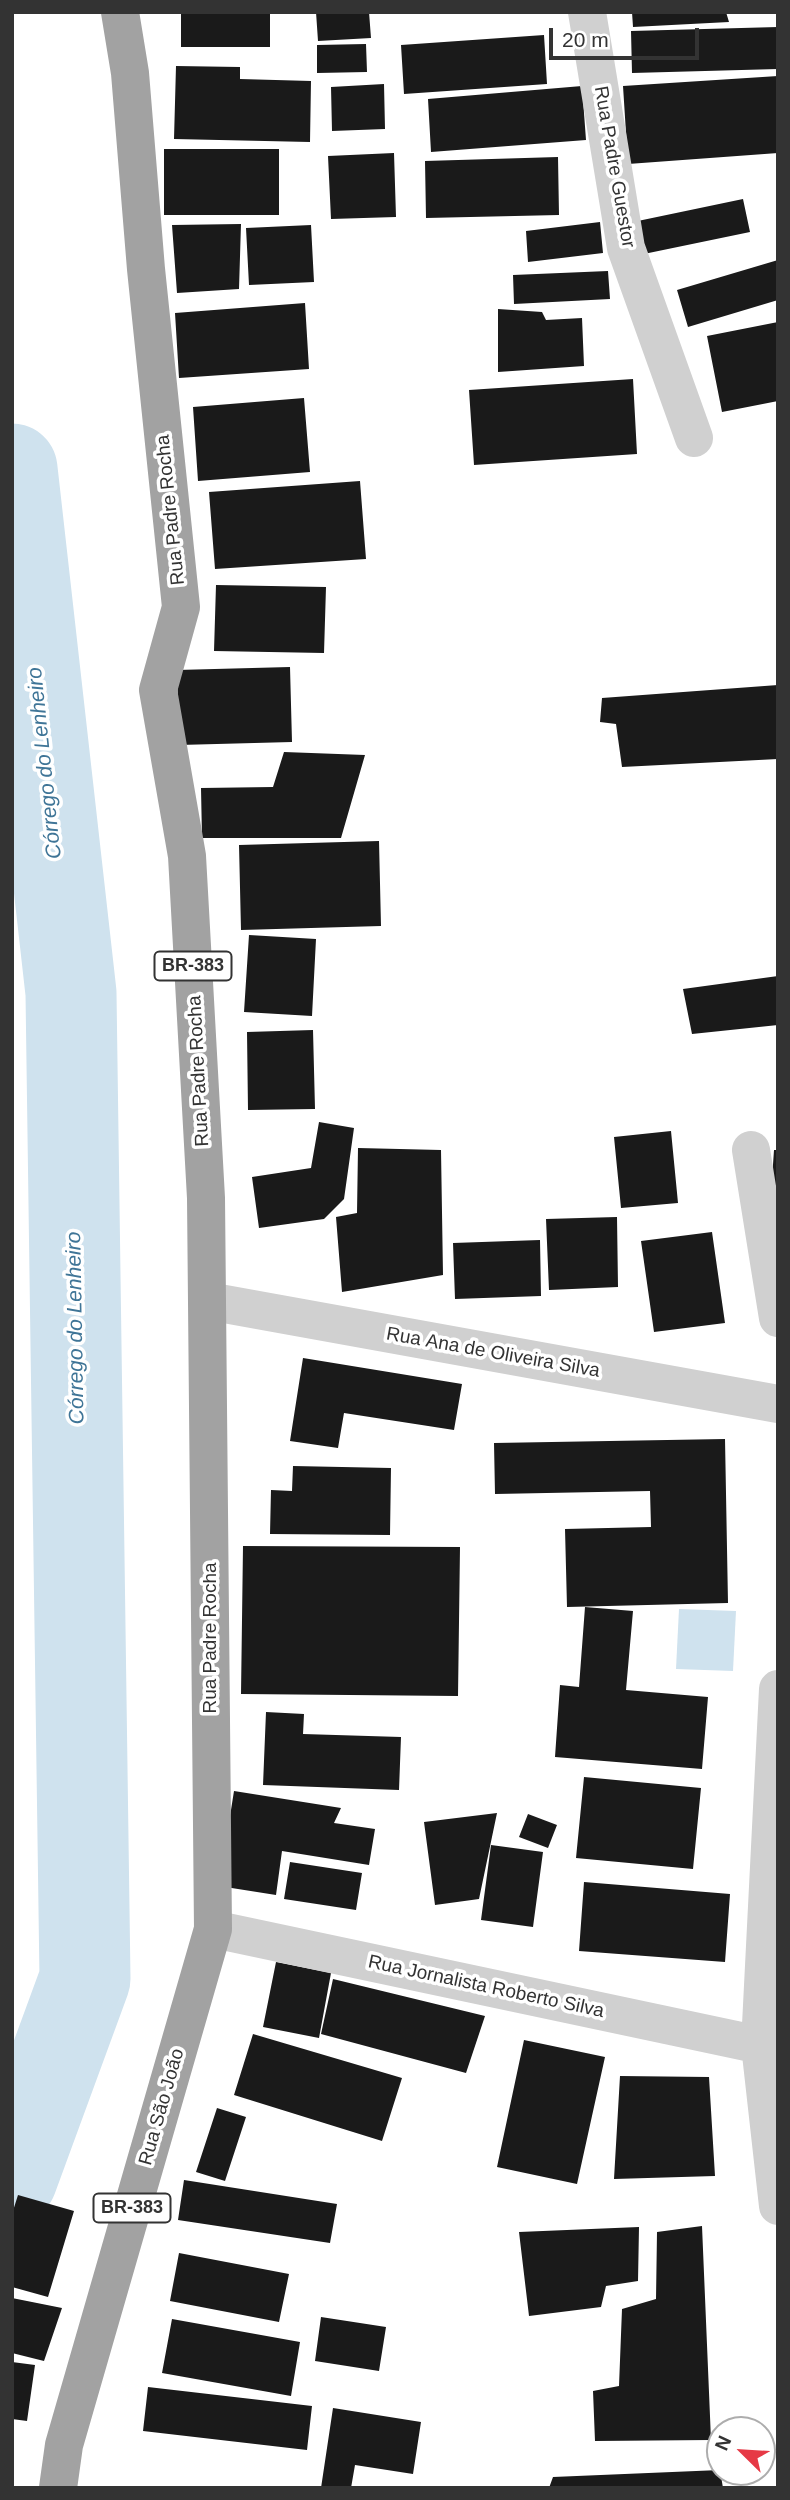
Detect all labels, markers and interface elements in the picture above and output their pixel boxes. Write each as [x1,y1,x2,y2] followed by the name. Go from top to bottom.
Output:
[552,14,702,58] scale bar
[562,28,609,51] text: 20 m
[589,84,639,250] street label: Rua Padre Guestor
[152,434,190,586] street label: Rua Padre Rocha
[22,666,68,860] water label: Córrego do Lenheiro
[154,951,232,981] road number: BR-383
[184,995,214,1147] street label: Rua Padre Rocha
[62,1231,90,1425] water label: Córrego do Lenheiro
[384,1323,602,1383] street label: Rua Ana de Oliveira Silva
[200,1562,222,1714] street label: Rua Padre Rocha
[366,1951,606,2023] street label: Rua Jornalista Roberto Silva
[134,2046,190,2168] street label: Rua São João
[94,2194,170,2222] road number: BR-383
[706,2416,776,2486] north arrow
[711,2433,736,2454] text: N

